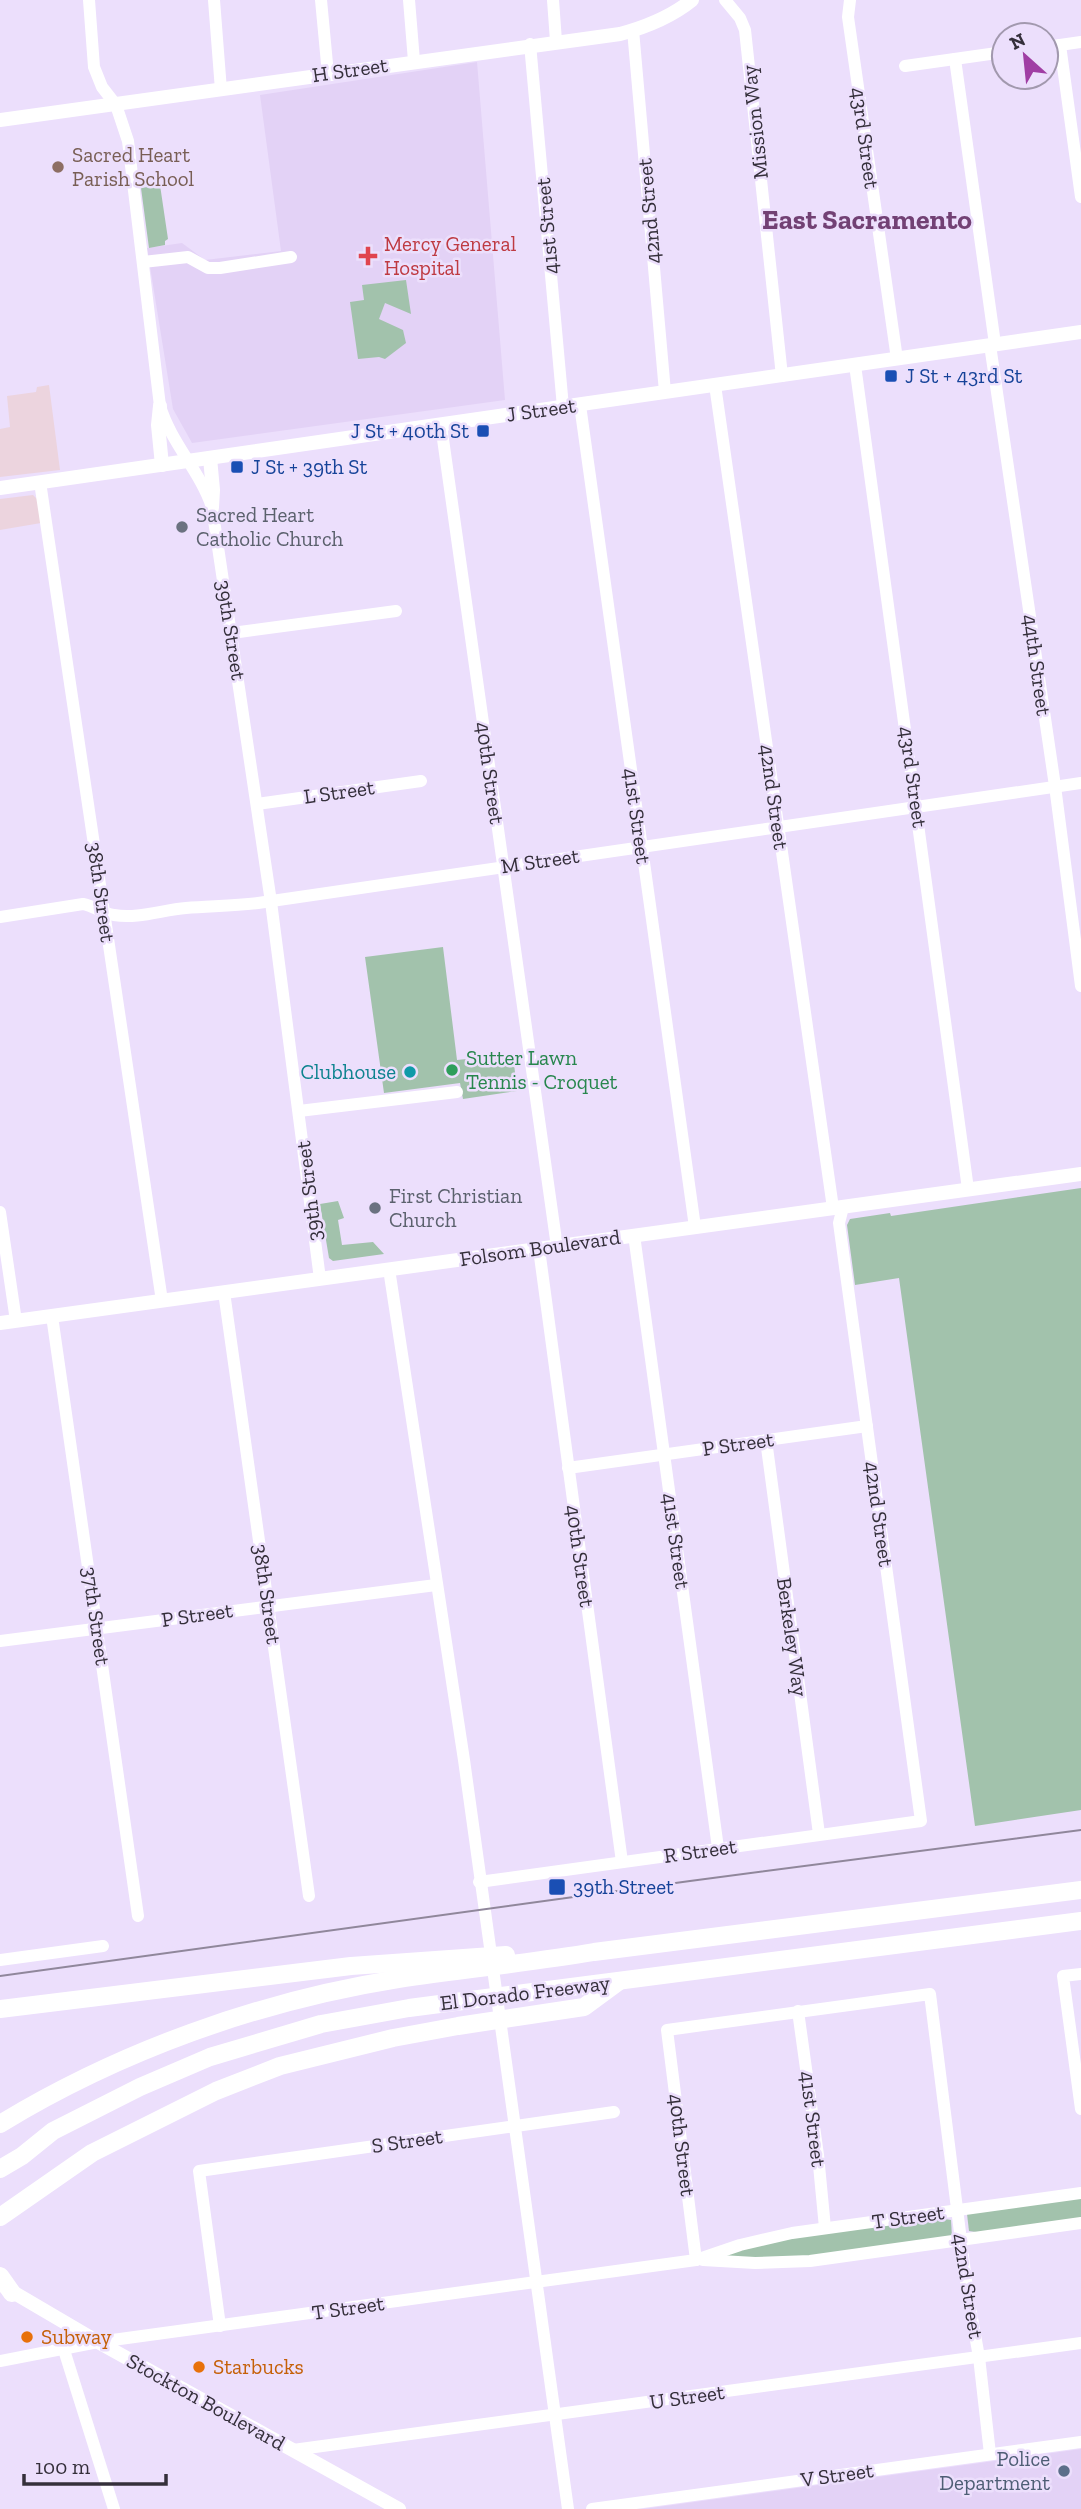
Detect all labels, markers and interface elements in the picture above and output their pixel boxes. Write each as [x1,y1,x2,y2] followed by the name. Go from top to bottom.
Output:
[990,21,1060,91] north arrow
[1006,28,1029,55] text: N
[311,52,389,87] street label: H Street
[736,63,773,180] street label: Mission Way
[846,86,885,190] street label: 43rd Street
[72,142,194,191] place label: Sacred Heart Parish School
[631,157,666,265] street label: 42nd Street
[50,159,66,175] marker: Sacred Heart Parish School
[530,177,563,275] street label: 41st Street
[762,203,972,236] district label: East Sacramento
[384,231,517,280] place label: Mercy General Hospital
[358,246,378,266] marker: Mercy General Hospital
[905,363,1023,388] place label: J St + 43rd St
[883,368,899,384] marker: J St + 43rd St
[505,392,577,427] street label: J Street
[351,418,469,443] place label: J St + 40th St
[475,423,491,439] marker: J St + 40th St
[251,454,367,479] place label: J St + 39th St
[229,459,245,475] marker: J St + 39th St
[196,502,344,551] place label: Sacred Heart Catholic Church
[174,519,190,535] marker: Sacred Heart Catholic Church
[211,578,252,682] street label: 39th Street
[1018,613,1057,717] street label: 44th Street
[471,720,510,826] street label: 40th Street
[894,725,933,829] street label: 43rd Street
[755,743,794,851] street label: 42nd Street
[618,766,657,866] street label: 41st Street
[302,774,376,809] street label: L Street
[82,840,121,944] street label: 38th Street
[499,843,581,878] street label: M Street
[466,1045,618,1094] place label: Sutter Lawn Tennis - Croquet
[300,1059,396,1084] place label: Clubhouse
[444,1062,460,1078] marker: Sutter Lawn Tennis - Croquet
[402,1064,418,1080] marker: Clubhouse
[290,1139,327,1243] street label: 39th Street
[389,1183,522,1232] place label: First Christian Church
[367,1200,383,1216] marker: First Christian Church
[458,1224,622,1271] street label: Folsom Boulevard
[701,1426,775,1461] street label: P Street
[860,1460,899,1568] street label: 42nd Street
[657,1491,696,1591] street label: 41st Street
[561,1503,600,1609] street label: 40th Street
[248,1542,287,1646] street label: 38th Street
[77,1565,116,1667] street label: 37th Street
[772,1576,813,1698] street label: Berkeley Way
[160,1597,234,1632] street label: P Street
[662,1833,738,1868] street label: R Street
[573,1874,674,1899] place label: 39th Street
[547,1877,567,1897] marker: 39th Street
[439,1970,612,2015] street label: El Dorado Freeway
[795,2070,832,2169] street label: 41st Street
[664,2092,701,2198] street label: 40th Street
[370,2123,444,2158] street label: S Street
[870,2199,946,2234] street label: T Street
[948,2232,989,2340] street label: 42nd Street
[310,2290,386,2325] street label: T Street
[41,2324,112,2349] place label: Subway
[19,2329,35,2345] marker: Subway
[123,2348,290,2456] street label: Stockton Boulevard
[213,2354,304,2379] place label: Starbucks
[191,2359,207,2375] marker: Starbucks
[648,2379,726,2414] street label: U Street
[24,2442,166,2486] scale bar
[939,2446,1050,2495] place label: Police Department
[35,2454,90,2479] text: 100 m
[798,2457,875,2492] street label: V Street
[1056,2463,1072,2479] marker: Police Department

